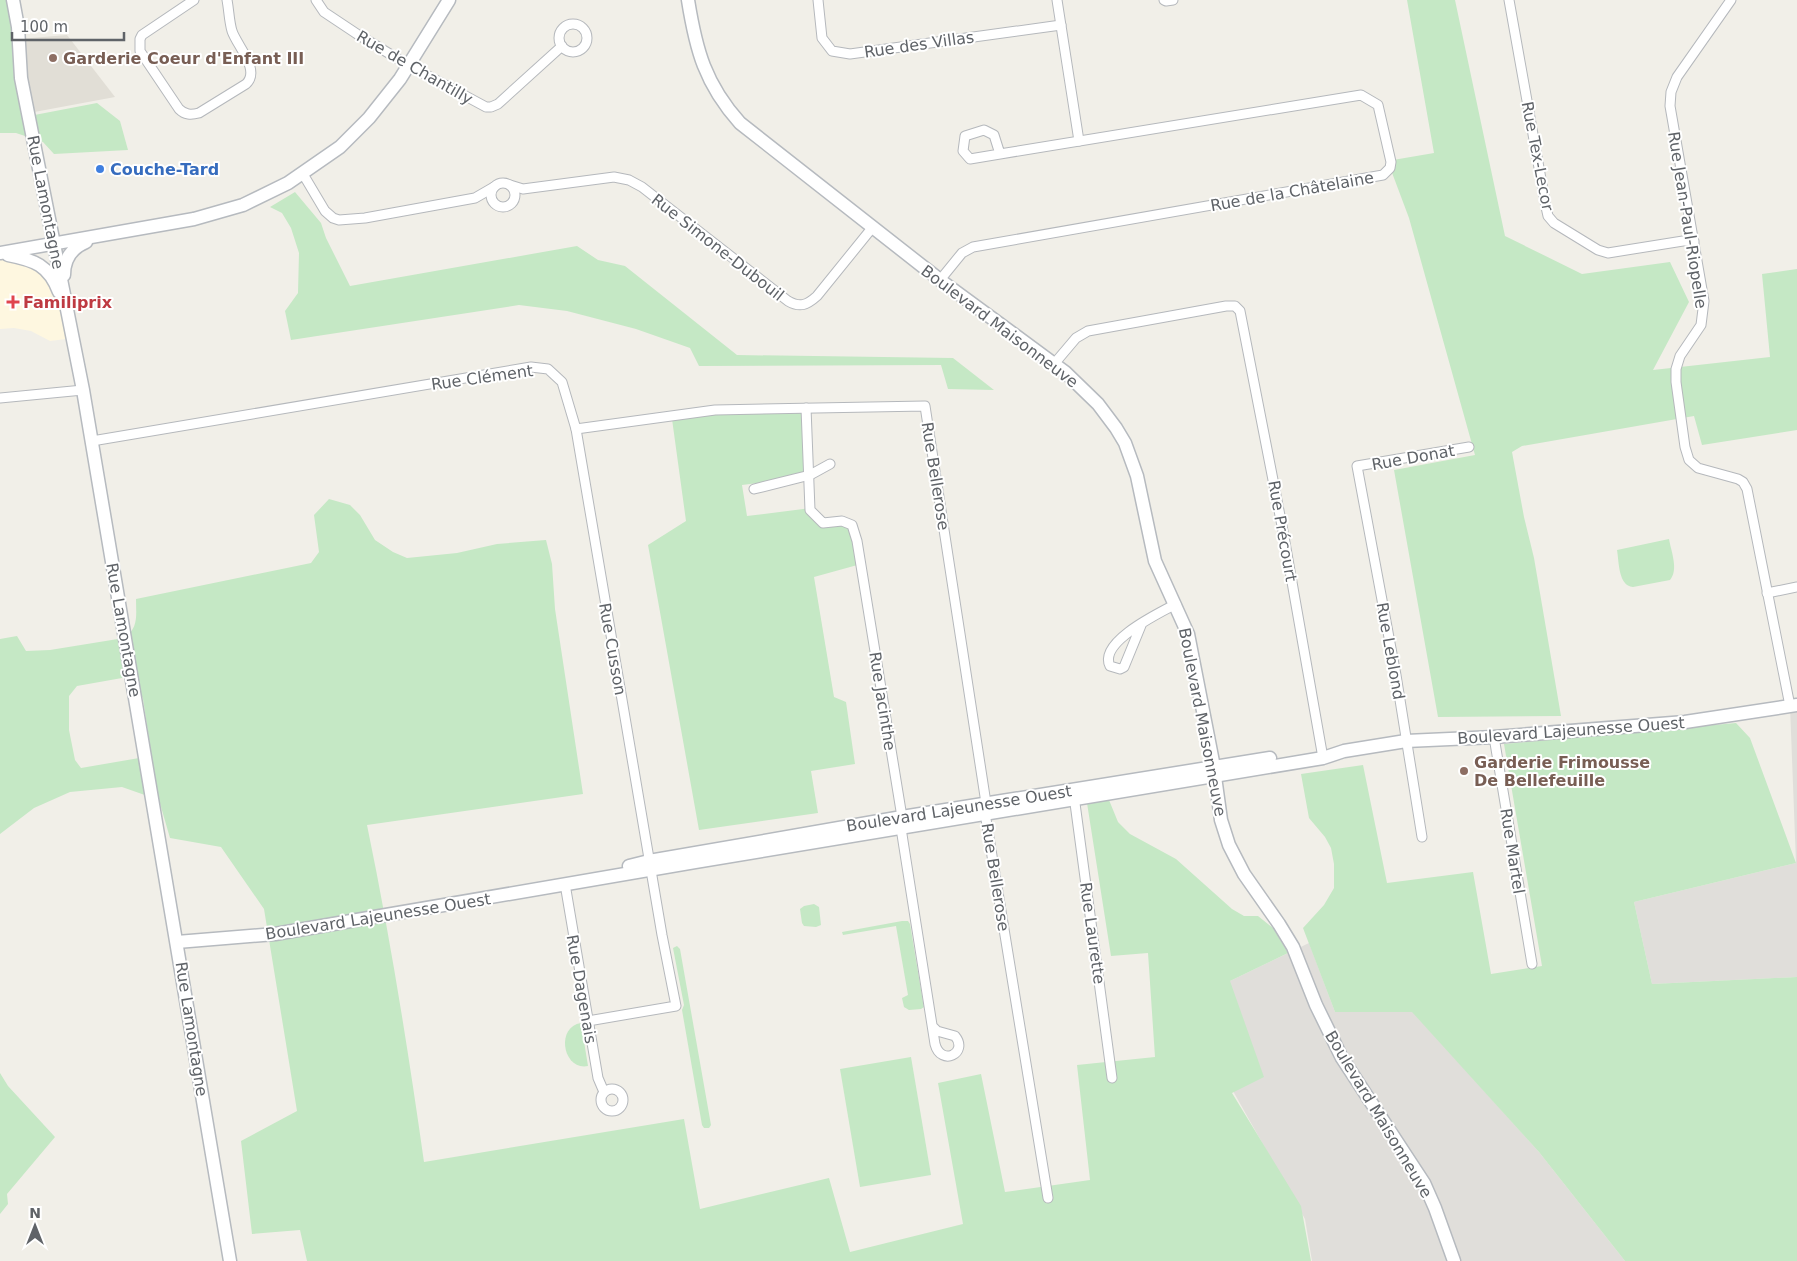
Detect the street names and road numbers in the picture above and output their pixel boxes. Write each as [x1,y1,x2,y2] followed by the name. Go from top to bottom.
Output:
[353,26,476,108] street label: Rue de Chantilly
[863,27,975,62] street label: Rue des Villas
[1518,100,1558,213] street label: Rue Tex-Lecor
[1664,130,1711,310] street label: Rue Jean-Paul-Riopelle
[23,134,68,271] street label: Rue Lamontagne
[1209,168,1375,215] street label: Rue de la Châtelaine
[648,190,788,305] street label: Rue Simone-Dubouil
[917,261,1082,392] street label: Boulevard Maisonneuve
[430,361,534,394] street label: Rue Clément
[918,421,953,532] street label: Rue Bellerose
[1370,441,1456,474] street label: Rue Donat
[1264,479,1301,583] street label: Rue Précourt
[102,562,145,699] street label: Rue Lamontagne
[595,601,630,697] street label: Rue Cusson
[1373,601,1408,701] street label: Rue Leblond
[1175,626,1230,818] street label: Boulevard Maisonneuve
[865,650,900,752] street label: Rue Jacinthe
[1457,713,1685,748] street label: Boulevard Lajeunesse Ouest
[845,781,1073,836] street label: Boulevard Lajeunesse Ouest
[1496,807,1529,895] street label: Rue Martel
[978,822,1013,933] street label: Rue Bellerose
[1076,881,1109,985] street label: Rue Laurette
[264,889,492,944] street label: Boulevard Lajeunesse Ouest
[563,933,600,1045] street label: Rue Dagenais
[171,960,212,1098] street label: Rue Lamontagne
[1321,1027,1436,1201] street label: Boulevard Maisonneuve

